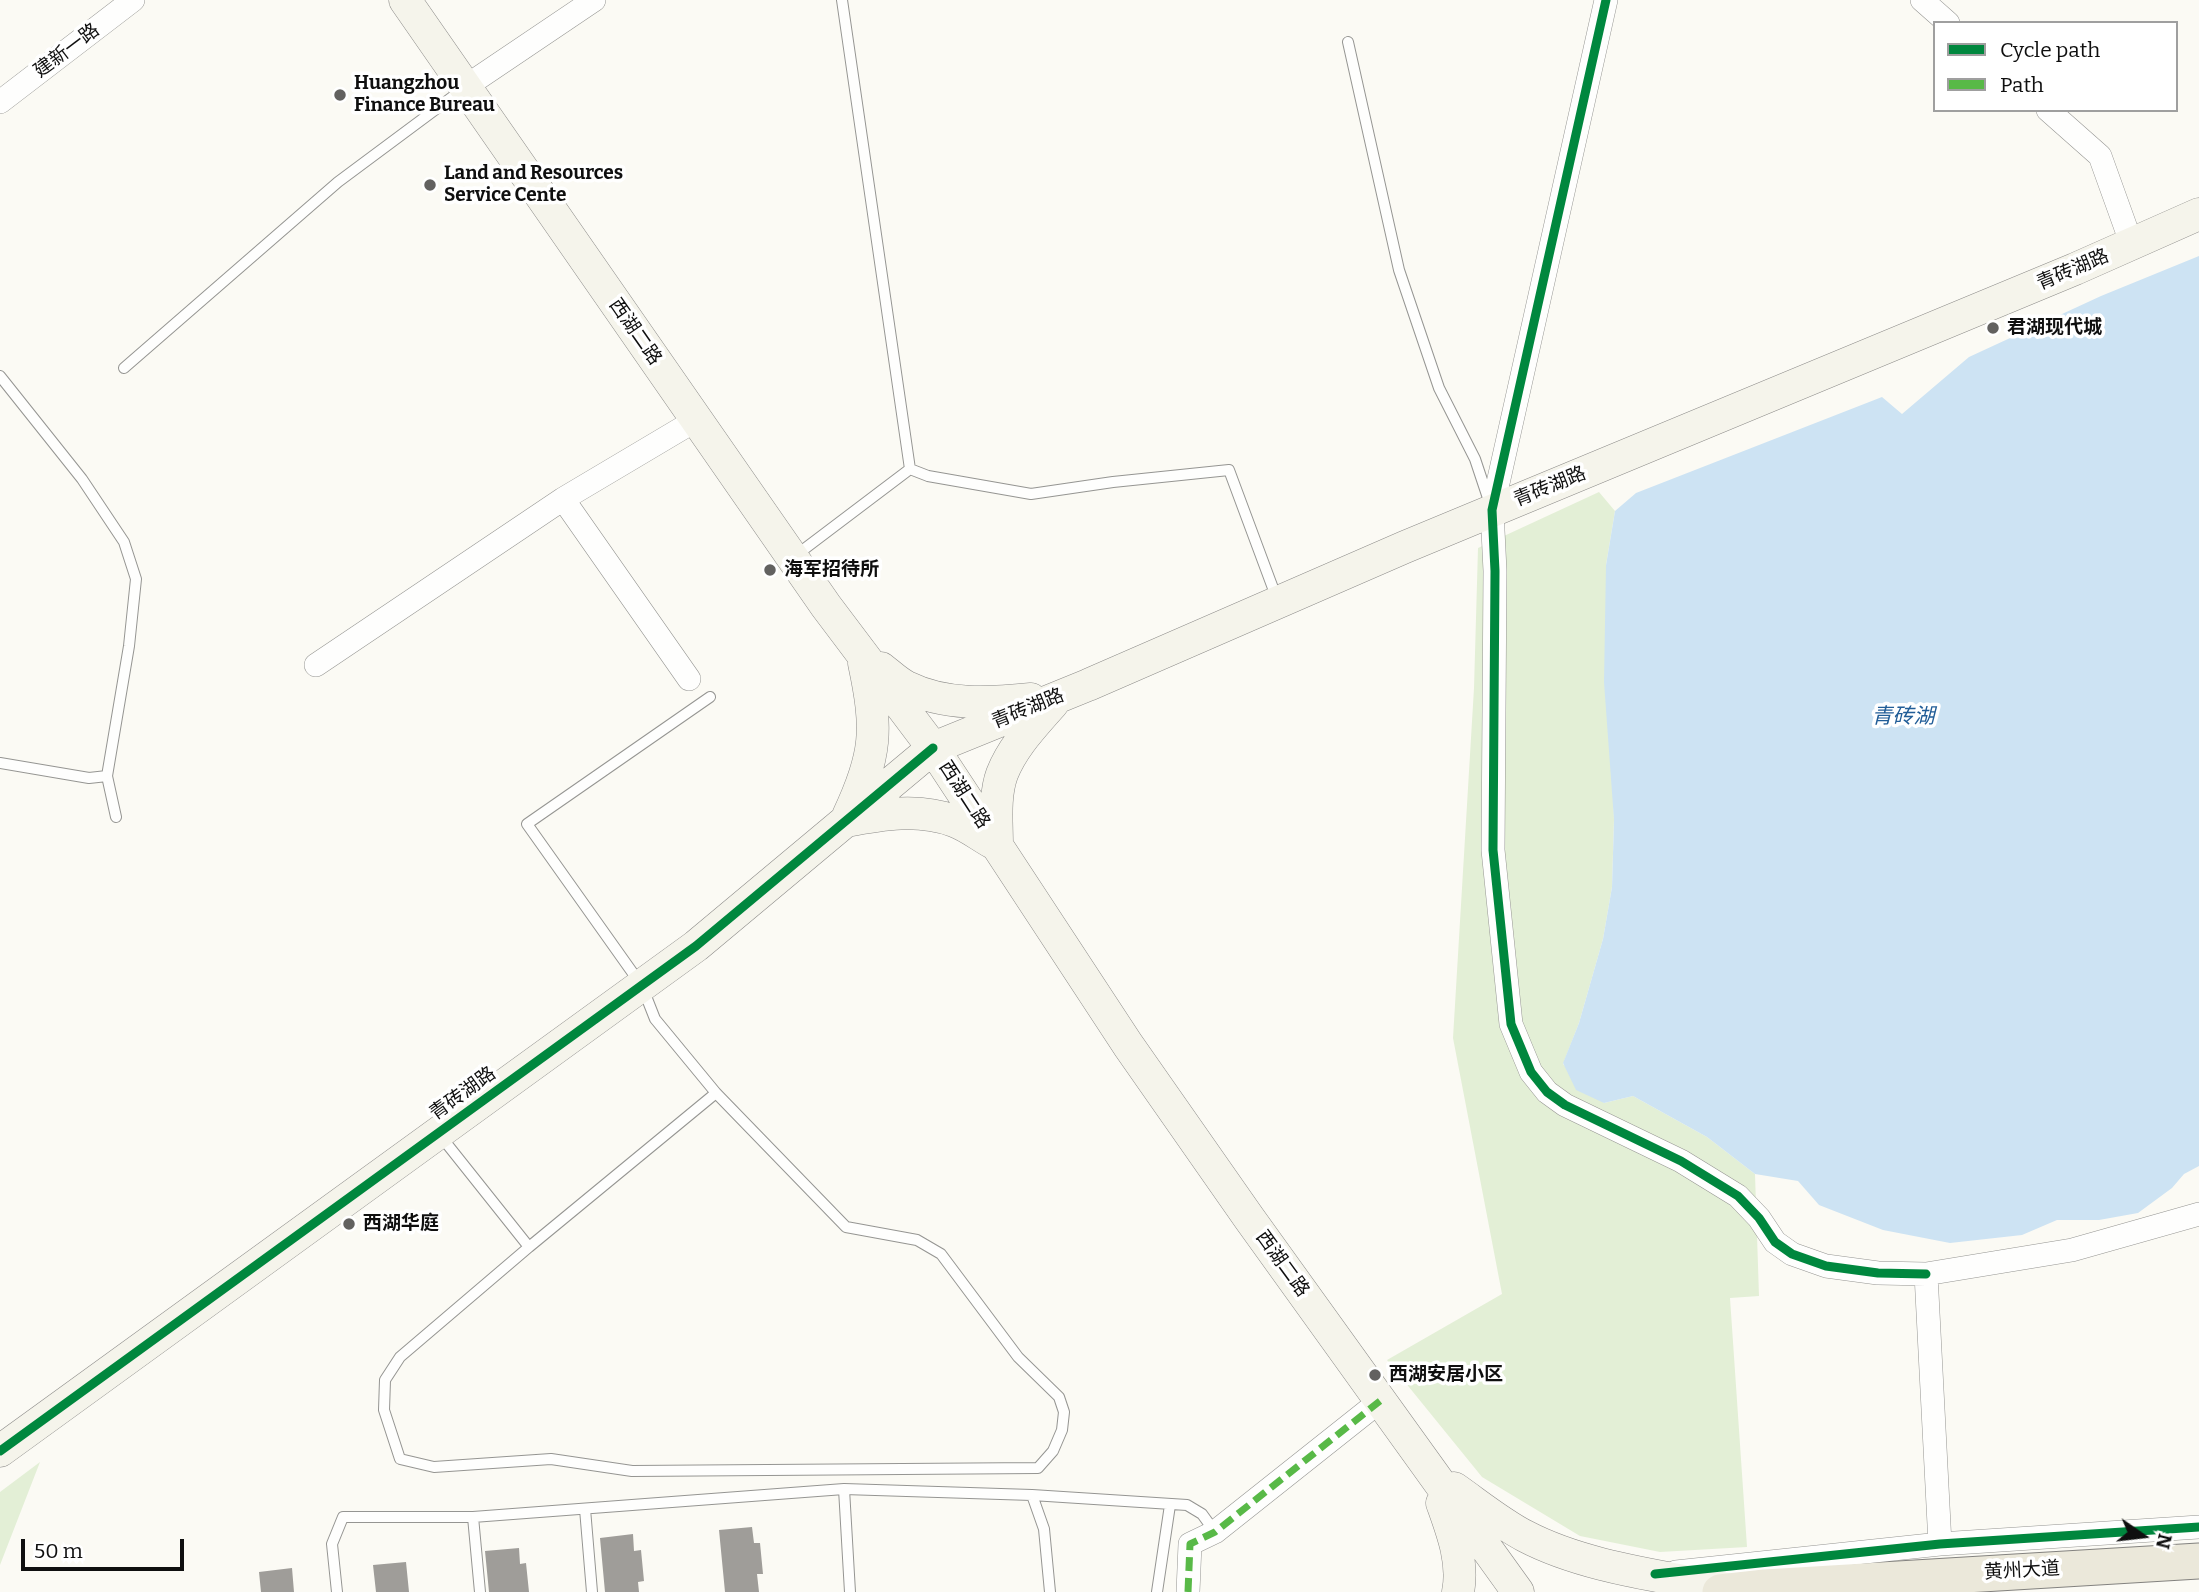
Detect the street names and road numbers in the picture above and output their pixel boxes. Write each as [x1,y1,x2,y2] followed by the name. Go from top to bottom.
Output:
[30,19,104,83] street label: 建新一路
[2034,245,2112,295] street label: 青砖湖路
[604,294,666,370] street label: 西湖二路
[1510,462,1590,512] street label: 青砖湖路
[988,684,1068,734] street label: 青砖湖路
[934,757,994,833] street label: 西湖二路
[426,1062,500,1126] street label: 青砖湖路
[1250,1227,1314,1301] street label: 西湖二路
[1983,1558,2061,1584] street label: 黄州大道

